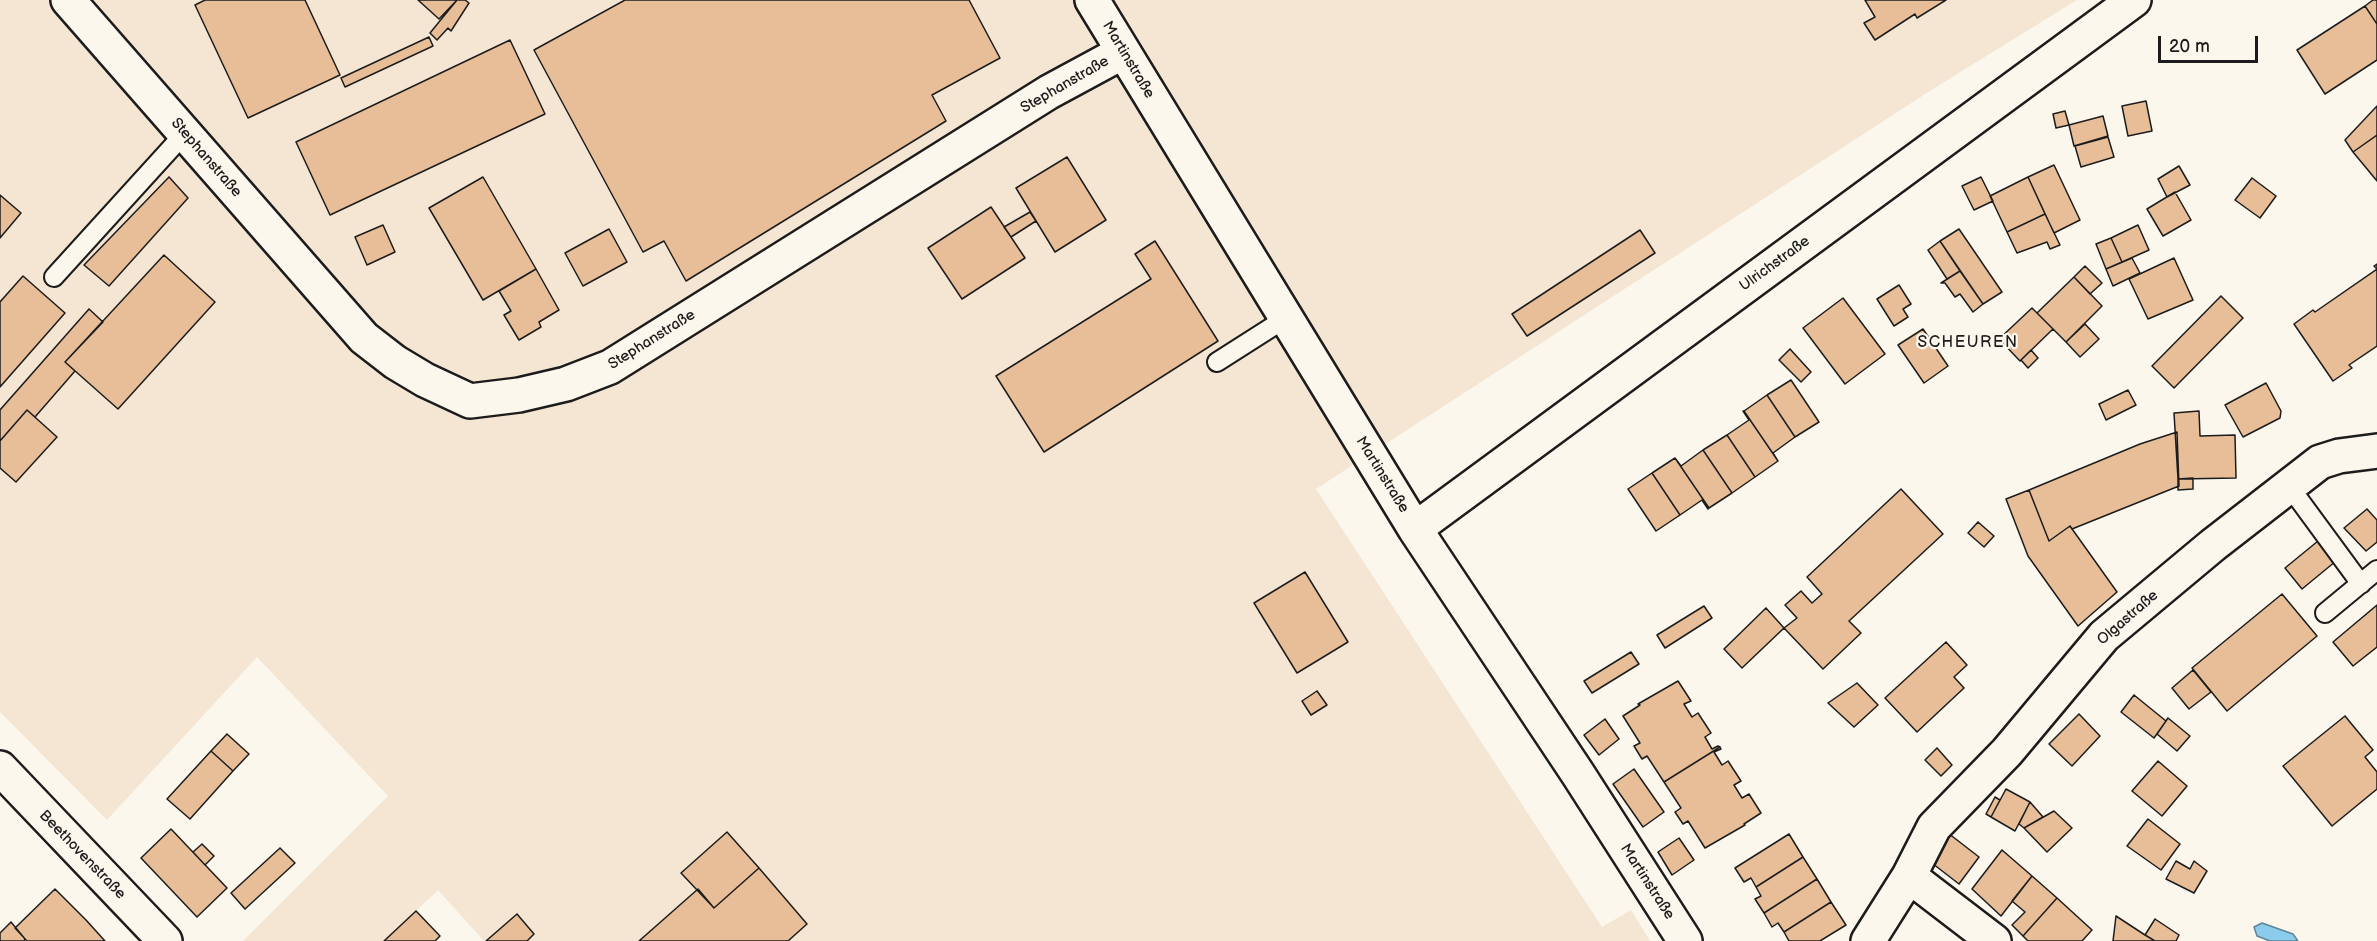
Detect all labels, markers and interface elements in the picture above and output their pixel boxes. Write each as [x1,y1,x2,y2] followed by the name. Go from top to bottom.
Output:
[1098,18,1158,102] street label: Martinstraße
[2161,24,2262,62] scale bar
[2169,36,2210,57] text: 20 m
[1018,52,1112,118] street label: Stephanstraße
[167,115,245,201] street label: Stephanstraße
[1736,232,1814,296] street label: Ulrichstraße
[605,306,699,374] street label: Stephanstraße
[1918,333,2018,353] district label: SCHEUREN
[1351,434,1413,516] street label: Martinstraße
[2094,587,2162,649] street label: Olgastraße
[35,807,129,903] street label: Beethovenstraße
[1616,841,1678,923] street label: Martinstraße

